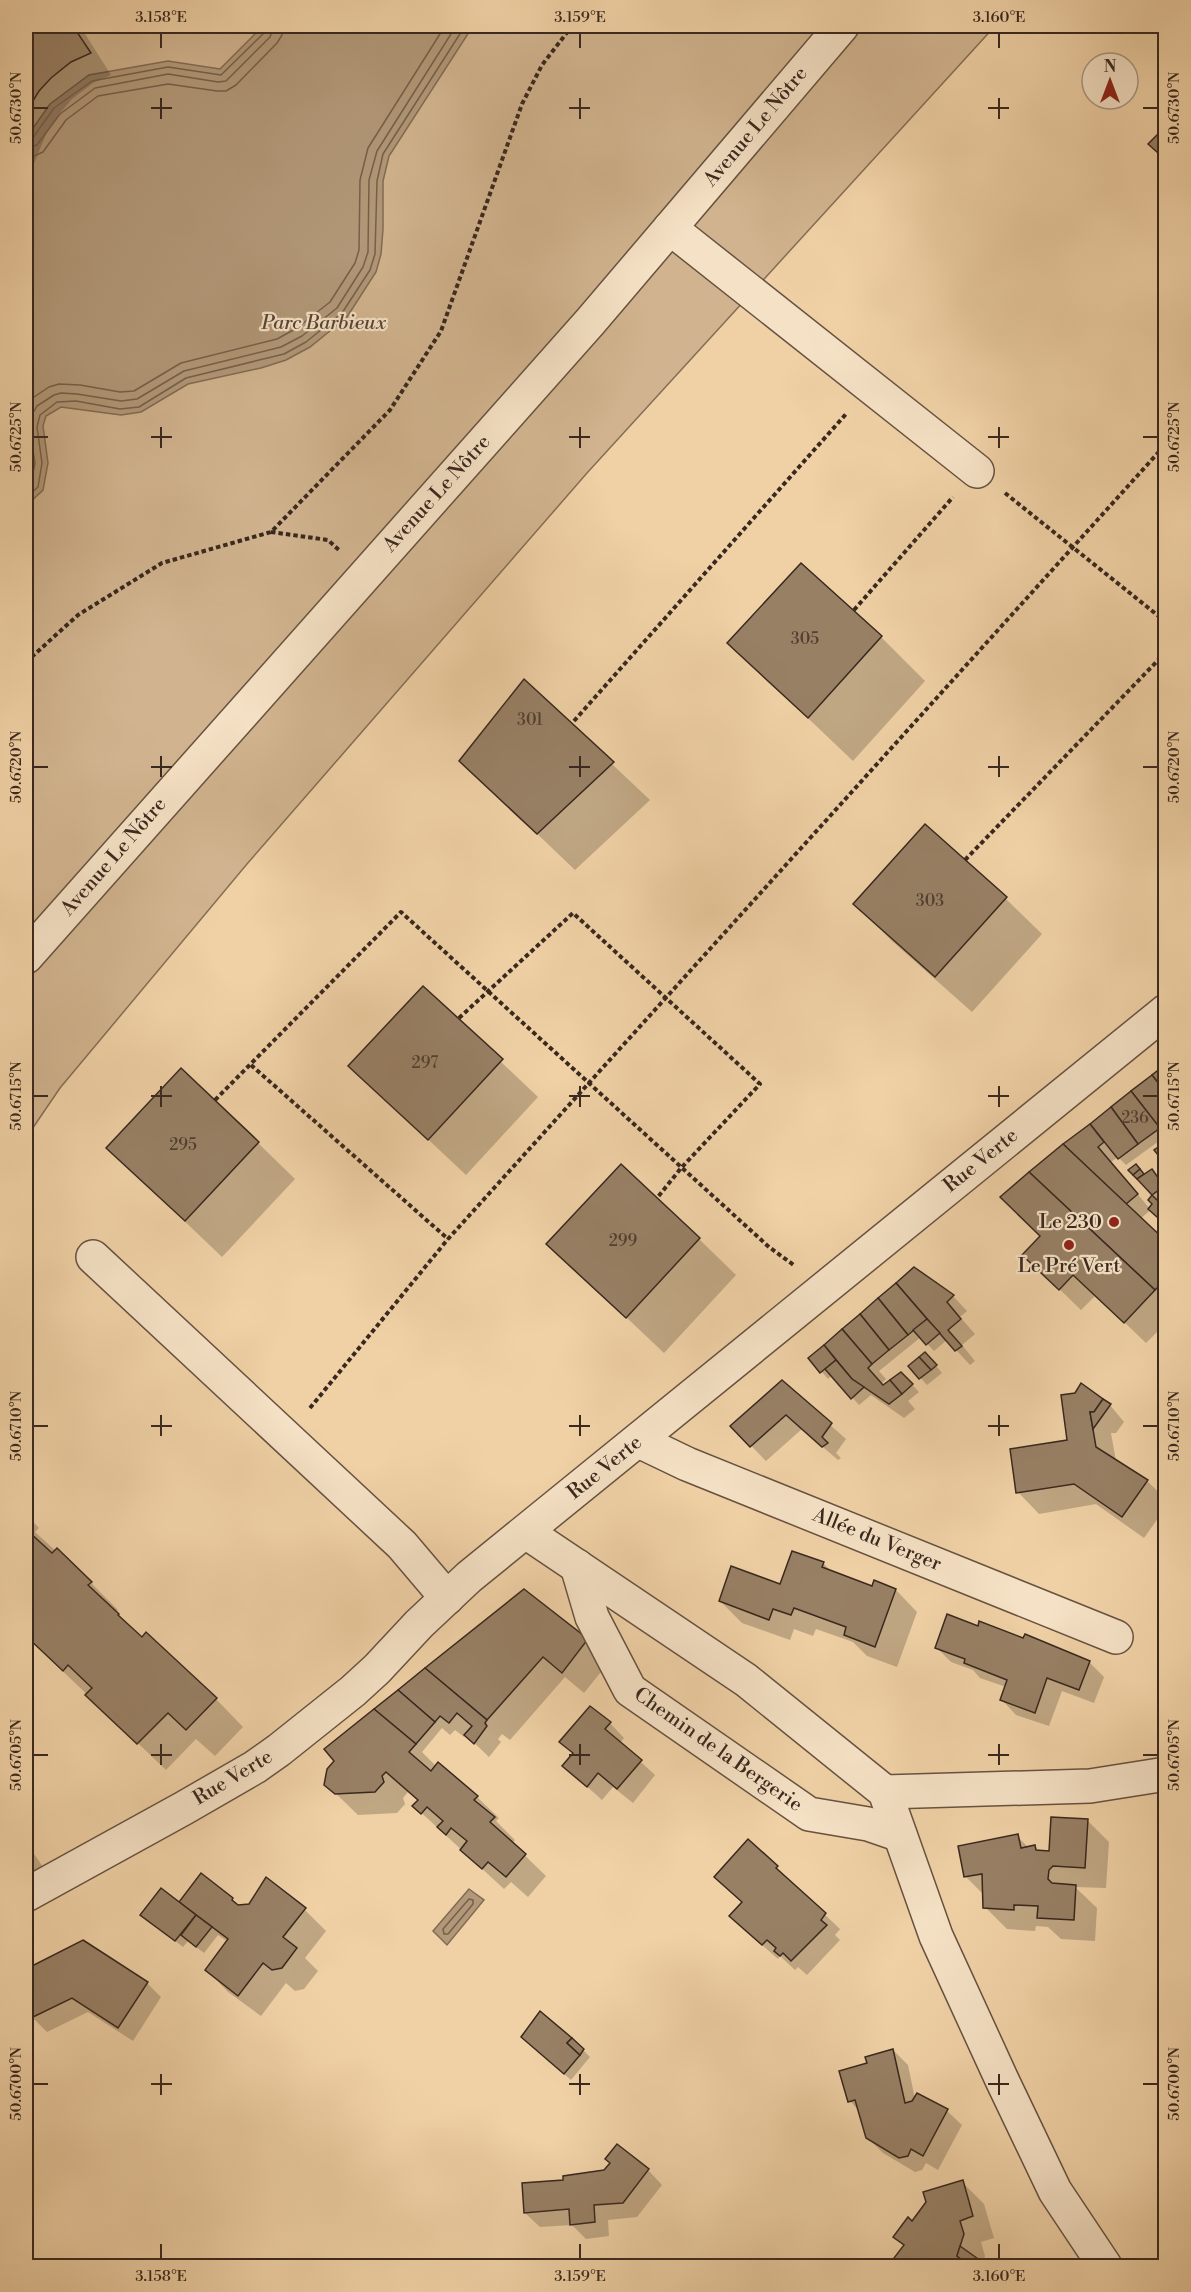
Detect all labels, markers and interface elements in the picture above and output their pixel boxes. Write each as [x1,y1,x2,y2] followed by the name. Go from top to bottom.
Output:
[135,8,187,27] text: 3.158°E
[554,8,606,27] text: 3.159°E
[973,8,1025,27] text: 3.160°E
[1080,51,1140,111] north arrow
[1104,57,1117,77] text: N
[698,62,813,193] street label: Avenue Le Nôtre
[7,72,26,144] text: 50.6730°N
[1165,72,1184,144] text: 50.6730°N
[261,311,386,336] park label: Parc Barbieux
[7,402,26,472] text: 50.6725°N
[1165,402,1184,472] text: 50.6725°N
[377,430,496,558] street label: Avenue Le Nôtre
[791,629,819,649] house number: 305
[517,710,543,730] house number: 301
[7,731,26,803] text: 50.6720°N
[1165,731,1184,803] text: 50.6720°N
[55,793,172,922] street label: Avenue Le Nôtre
[916,891,944,911] house number: 303
[412,1053,438,1073] house number: 297
[7,1061,26,1131] text: 50.6715°N
[1165,1061,1184,1131] text: 50.6715°N
[1121,1108,1149,1128] house number: 236
[939,1123,1023,1199] street label: Rue Verte
[169,1135,197,1155] house number: 295
[1039,1210,1102,1235] place label: Le 230
[1107,1215,1121,1229] marker: Le 230
[609,1231,638,1251] house number: 299
[1062,1238,1076,1252] marker: Le Pré Vert
[1018,1254,1120,1279] place label: Le Pré Vert
[7,1391,26,1461] text: 50.6710°N
[1165,1391,1184,1461] text: 50.6710°N
[563,1430,647,1506] street label: Rue Verte
[808,1502,945,1577] street label: Allée du Verger
[629,1682,807,1818] street label: Chemin de la Bergerie
[7,1719,26,1791] text: 50.6705°N
[1165,1719,1184,1791] text: 50.6705°N
[189,1745,277,1811] street label: Rue Verte
[7,2047,26,2121] text: 50.6700°N
[1165,2047,1184,2121] text: 50.6700°N
[135,2267,187,2286] text: 3.158°E
[554,2267,606,2286] text: 3.159°E
[973,2267,1025,2286] text: 3.160°E

